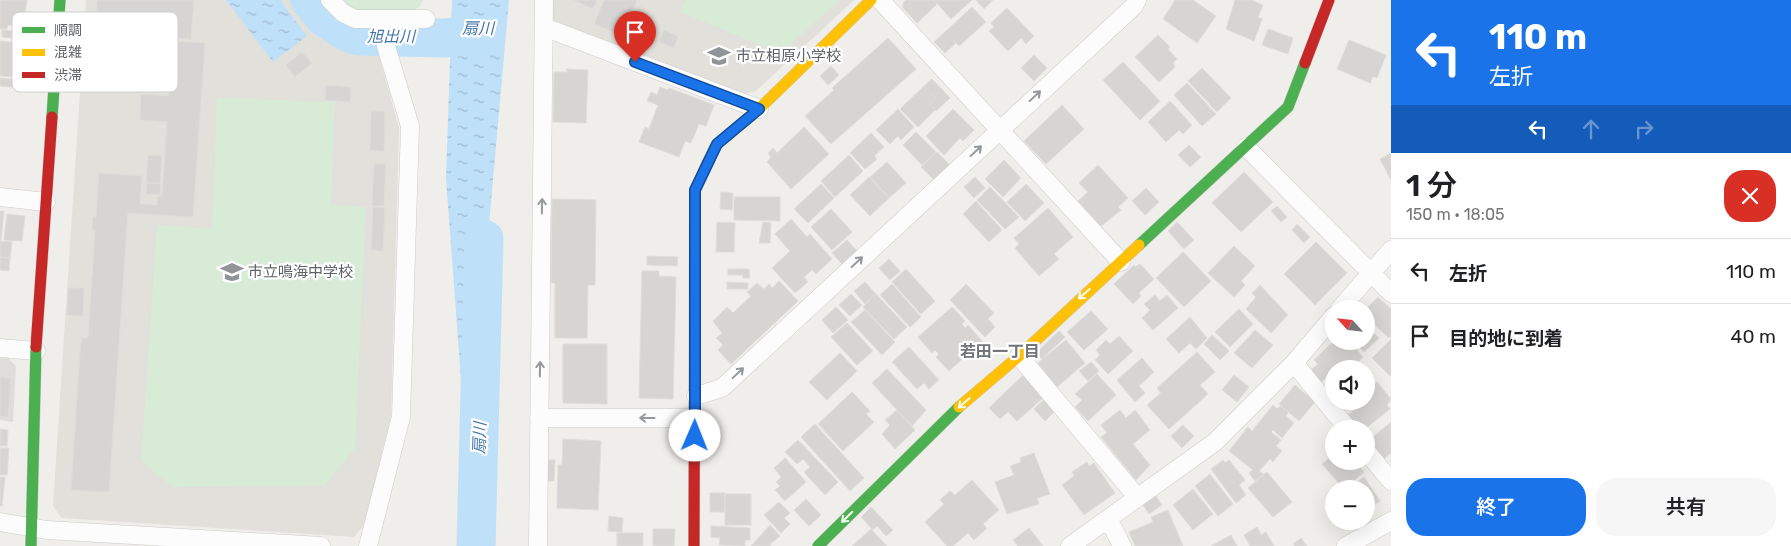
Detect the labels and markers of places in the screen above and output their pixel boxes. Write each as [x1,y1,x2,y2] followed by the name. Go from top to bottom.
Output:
[614,11,656,62] pin
[706,43,732,69] school or university icon: 市立相原小学校
[736,47,841,65] place label: 市立相原小学校
[219,259,245,285] school or university icon: 市立鳴海中学校
[248,263,353,281] place label: 市立鳴海中学校

